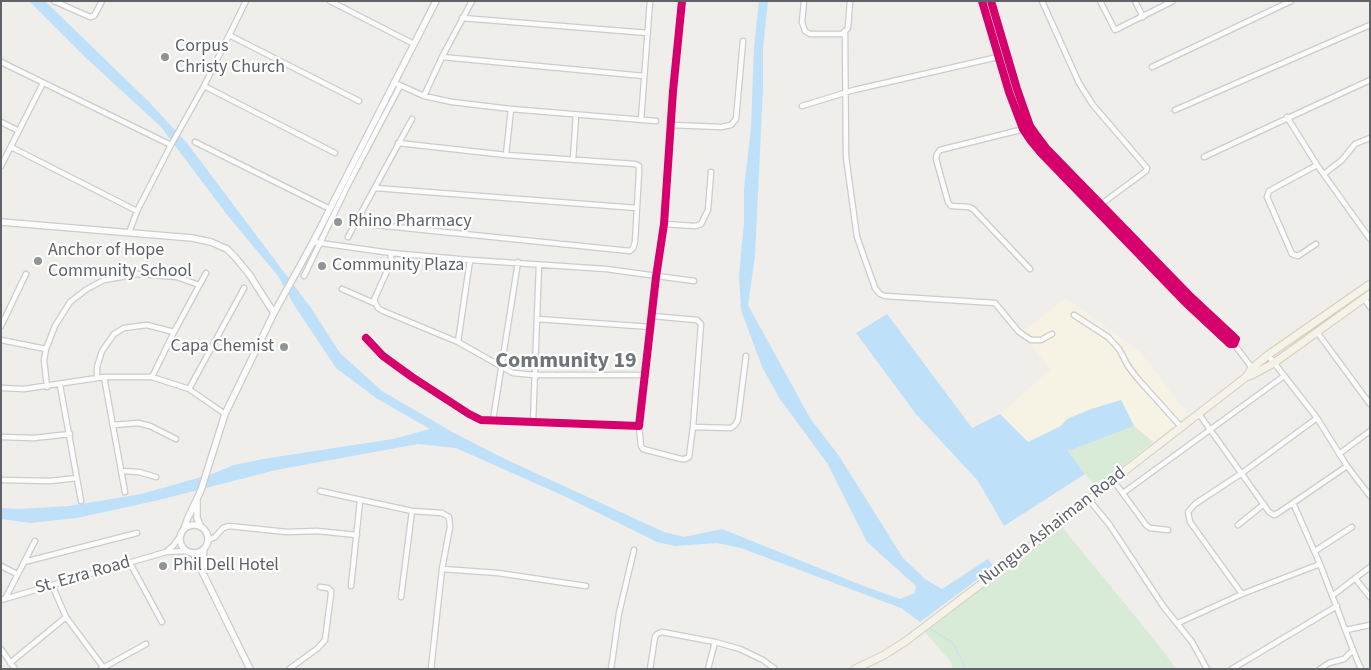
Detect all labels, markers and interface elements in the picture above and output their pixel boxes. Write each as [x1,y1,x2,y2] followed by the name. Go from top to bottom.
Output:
[175,36,285,78] place label: Corpus Christy Church
[159,51,171,63] marker: Corpus Christy Church
[348,211,472,233] place label: Rhino Pharmacy
[332,216,344,228] marker: Rhino Pharmacy
[48,240,192,282] place label: Anchor of Hope Community School
[32,255,44,267] marker: Anchor of Hope Community School
[332,255,464,277] place label: Community Plaza
[316,260,328,272] marker: Community Plaza
[171,336,274,358] place label: Capa Chemist
[278,341,290,353] marker: Capa Chemist
[495,349,637,375] district label: Community 19
[975,463,1131,591] street label: Nungua Ashaiman Road
[33,552,133,600] street label: St. Ezra Road
[173,555,279,577] place label: Phil Dell Hotel
[157,560,169,572] marker: Phil Dell Hotel

